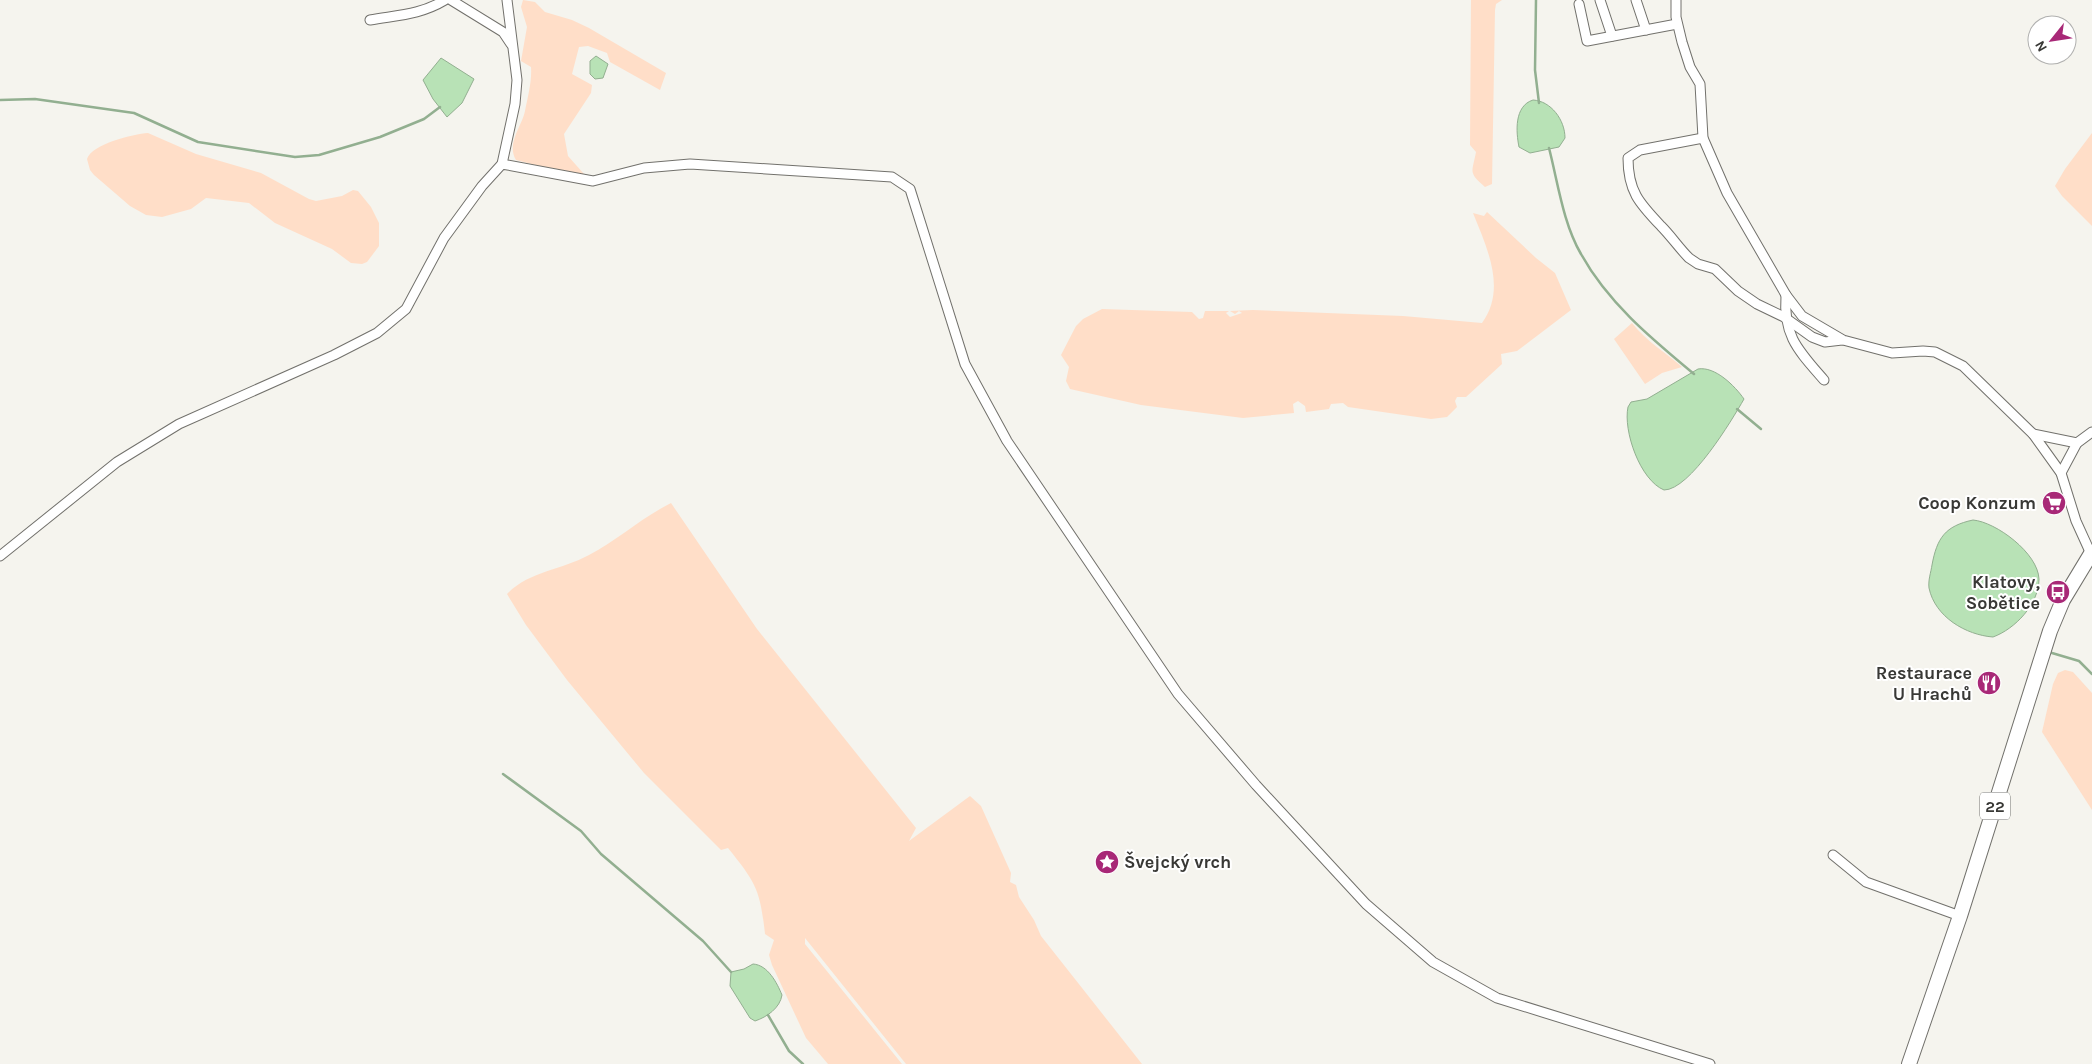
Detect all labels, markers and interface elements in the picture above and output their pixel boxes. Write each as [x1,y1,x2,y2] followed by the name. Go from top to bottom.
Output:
[2027,15,2077,65] north arrow
[2031,38,2051,55] text: N
[2041,490,2067,516] supermarket icon: Coop Konzum
[1918,492,2036,514] place label: Coop Konzum
[1966,571,2040,614] place label: Klatovy, Sobětice
[2045,579,2071,605] bus stop icon: Klatovy, Sobětice
[1876,662,1972,705] place label: Restaurace U Hrachů
[1976,670,2002,696] restaurant icon: Restaurace U Hrachů
[1980,792,2010,819] road number: 22
[1094,849,1120,875] place icon: Švejcký vrch
[1124,851,1231,873] place label: Švejcký vrch

